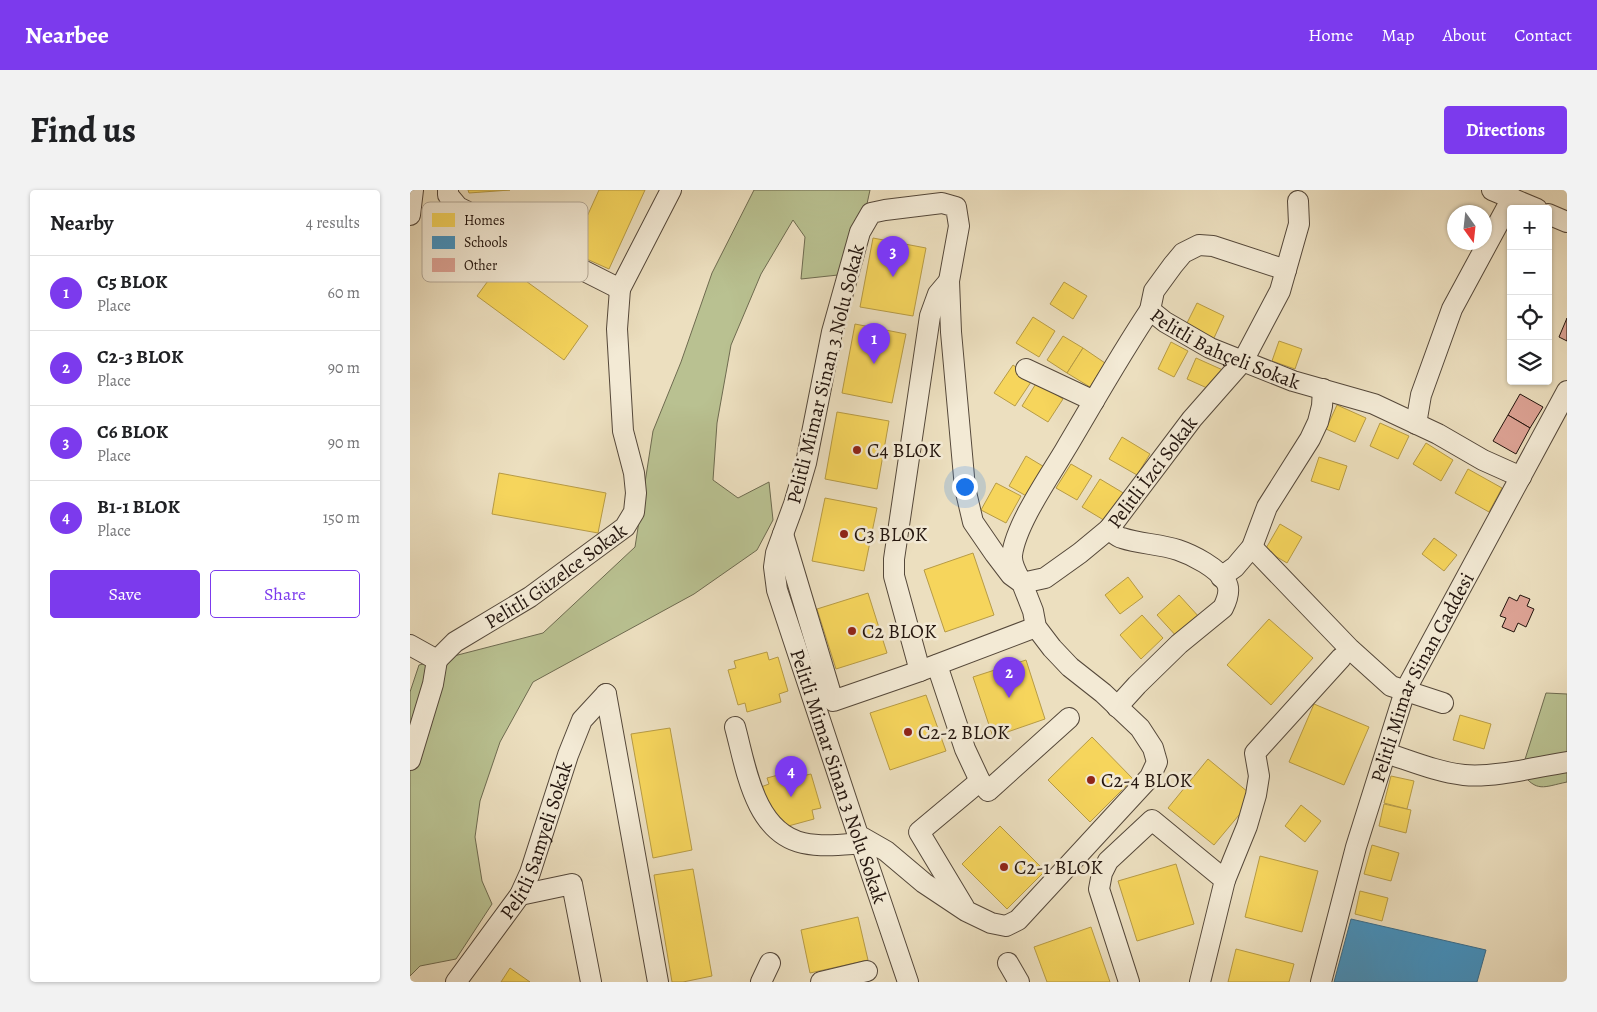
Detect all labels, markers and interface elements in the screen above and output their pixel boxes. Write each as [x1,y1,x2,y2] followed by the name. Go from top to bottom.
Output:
[25,19,109,51] text: Nearbee
[1308,23,1353,47] text: Home
[1381,23,1414,47] text: Map
[1442,23,1486,47] text: About
[1514,23,1572,47] text: Contact
[30,106,136,154] text: Find us
[1444,106,1567,154] button: Directions
[422,202,588,282] legend
[1447,205,1492,250] north arrow
[1507,205,1552,385] map controls
[1507,205,1552,250] button: +
[50,209,113,237] text: Nearby
[464,211,505,230] text: Homes
[306,212,360,234] text: 4 results
[464,233,508,252] text: Schools
[877,236,909,277] pin: 3
[780,241,871,507] street label: Pelitli Mimar Sinan 3 Nolu Sokak
[1507,250,1552,295] button: −
[464,256,498,275] text: Other
[97,269,167,295] text: C5 BLOK
[63,282,69,304] text: 1
[328,282,360,304] text: 60 m
[97,295,131,317] text: Place
[1507,295,1552,340] button: locate
[1144,302,1303,396] street label: Pelitli Bahçeli Sokak
[858,323,890,364] pin: 1
[1507,340,1552,385] button: layers
[97,344,183,370] text: C2-3 BLOK
[62,357,70,379] text: 2
[328,357,360,379] text: 90 m
[97,370,131,392] text: Place
[1101,410,1204,534] street label: Pelitli İzci Sokak
[97,419,168,445] text: C6 BLOK
[63,432,69,454] text: 3
[328,432,360,454] text: 90 m
[867,437,941,464] place label: C4 BLOK
[851,444,863,456] marker: C4 BLOK
[97,445,131,467] text: Place
[952,474,978,500] your location
[97,494,180,520] text: B1-1 BLOK
[62,507,70,529] text: 4
[323,507,360,529] text: 150 m
[480,517,632,635] street label: Pelitli Güzelce Sokak
[97,520,131,542] text: Place
[854,521,928,548] place label: C3 BLOK
[838,528,850,540] marker: C3 BLOK
[1364,568,1481,786] street label: Pelitli Mimar Sinan Caddesi
[50,570,200,618] button: Save
[210,570,360,618] button: Share
[862,618,937,645] place label: C2 BLOK
[846,625,858,637] marker: C2 BLOK
[783,645,894,907] street label: Pelitli Mimar Sinan 3 Nolu Sokak
[993,657,1025,698] pin: 2
[918,719,1010,746] place label: C2-2 BLOK
[902,726,914,738] marker: C2-2 BLOK
[775,756,807,797] pin: 4
[494,758,579,925] street label: Pelitli Samyeli Sokak
[1101,767,1193,794] place label: C2-4 BLOK
[1085,774,1097,786] marker: C2-4 BLOK
[1014,854,1103,881] place label: C2-1 BLOK
[998,861,1010,873] marker: C2-1 BLOK

